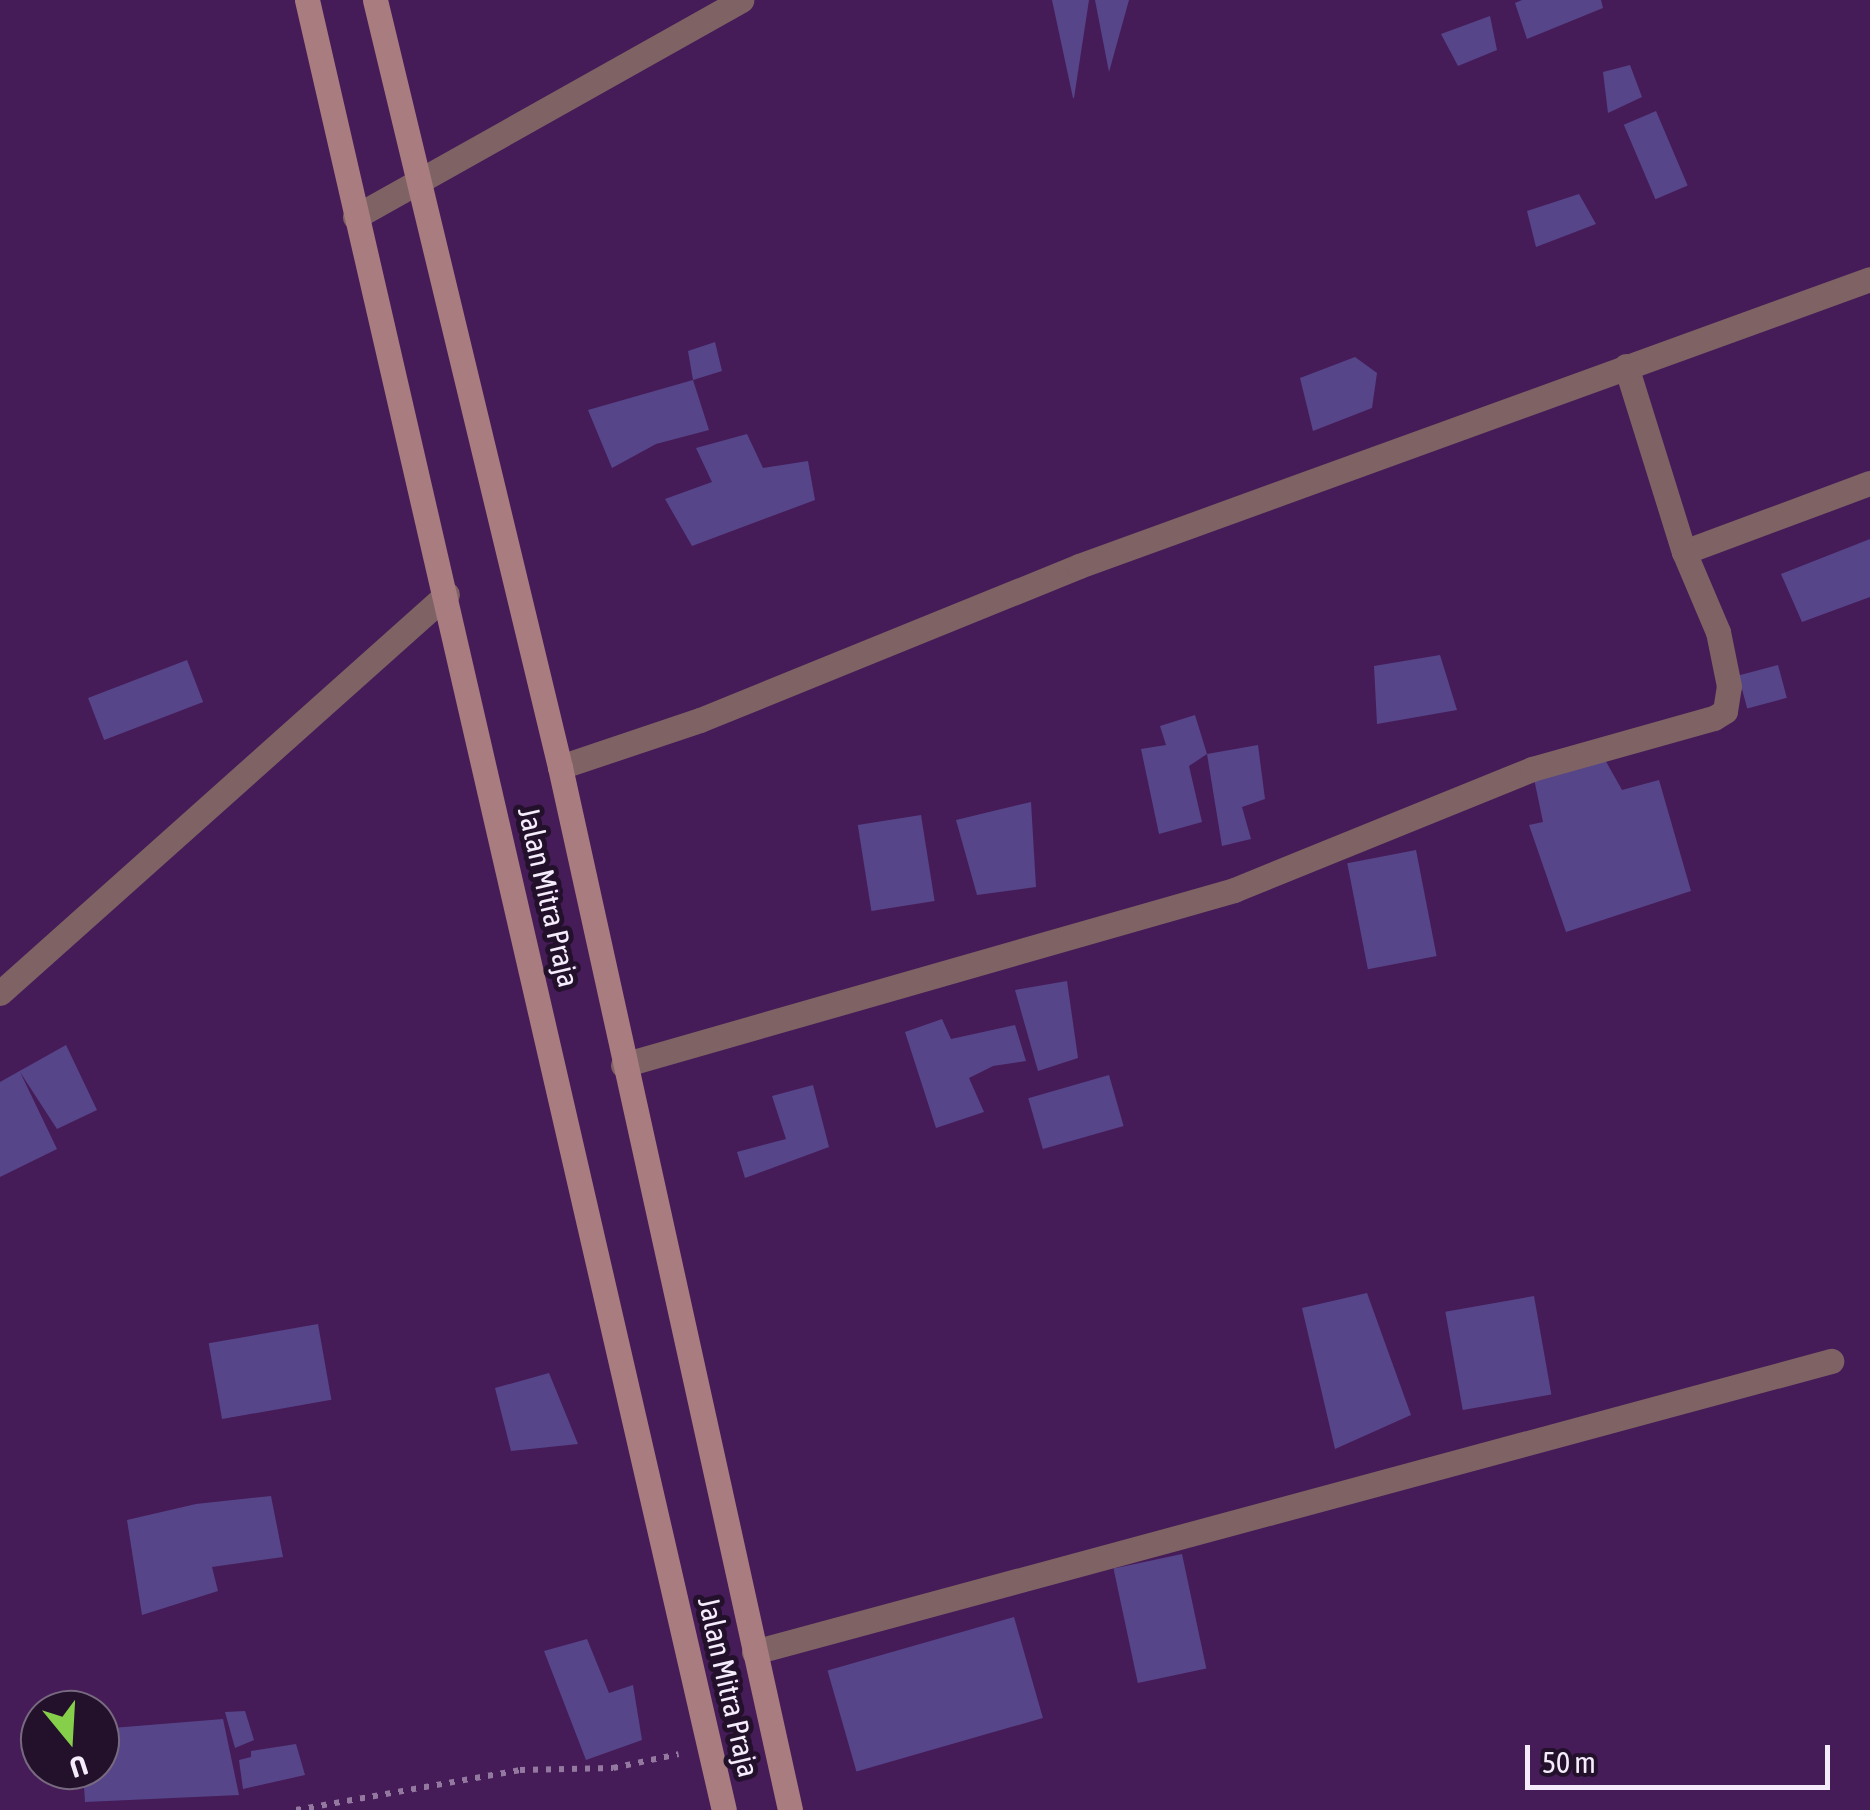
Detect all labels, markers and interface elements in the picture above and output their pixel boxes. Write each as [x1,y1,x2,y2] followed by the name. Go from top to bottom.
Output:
[511,803,587,991] street label: Jalan Mitra Praja
[691,1593,767,1781] street label: Jalan Mitra Praja
[20,1690,120,1790] north arrow
[1530,1725,1835,1787] scale bar
[1542,1745,1596,1779] text: 50 m
[66,1749,91,1784] text: U

